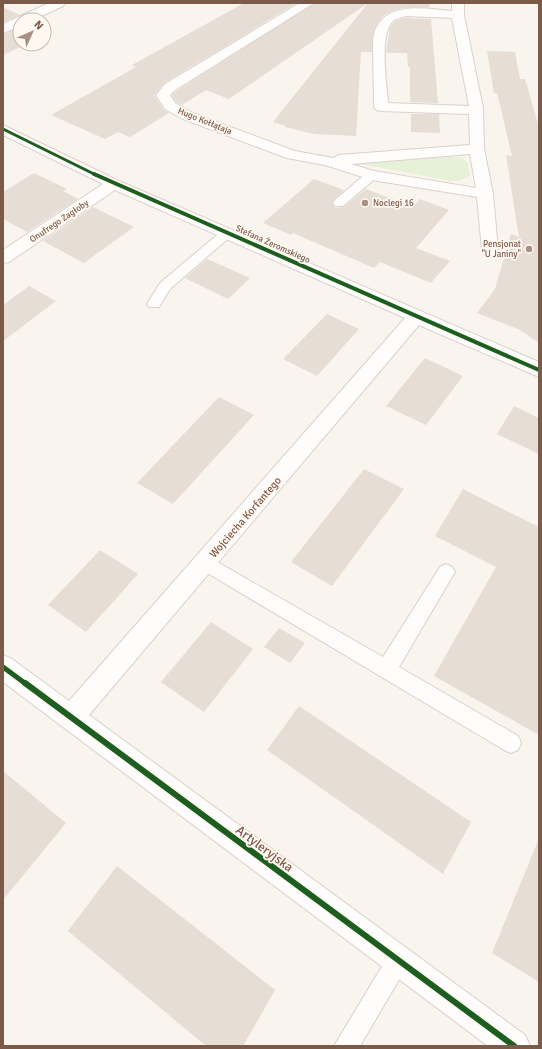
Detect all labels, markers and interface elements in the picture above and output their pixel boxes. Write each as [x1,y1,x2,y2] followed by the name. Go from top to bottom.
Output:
[12,12,52,52] north arrow
[31,18,46,33] text: N
[176,106,234,138] street label: Hugo Kołłątaja
[28,197,92,245] street label: Onufrego Zagłoby
[360,198,370,208] marker: Noclegi 16
[373,198,414,209] place label: Noclegi 16
[234,223,312,266] street label: Stefana Żeromskiego
[481,239,522,260] place label: Pensjonat "U Janiny"
[524,244,534,254] marker: Pensjonat "U Janiny"
[207,474,284,561] street label: Wojciecha Korfantego
[233,822,296,876] street label: Artyleryjska

